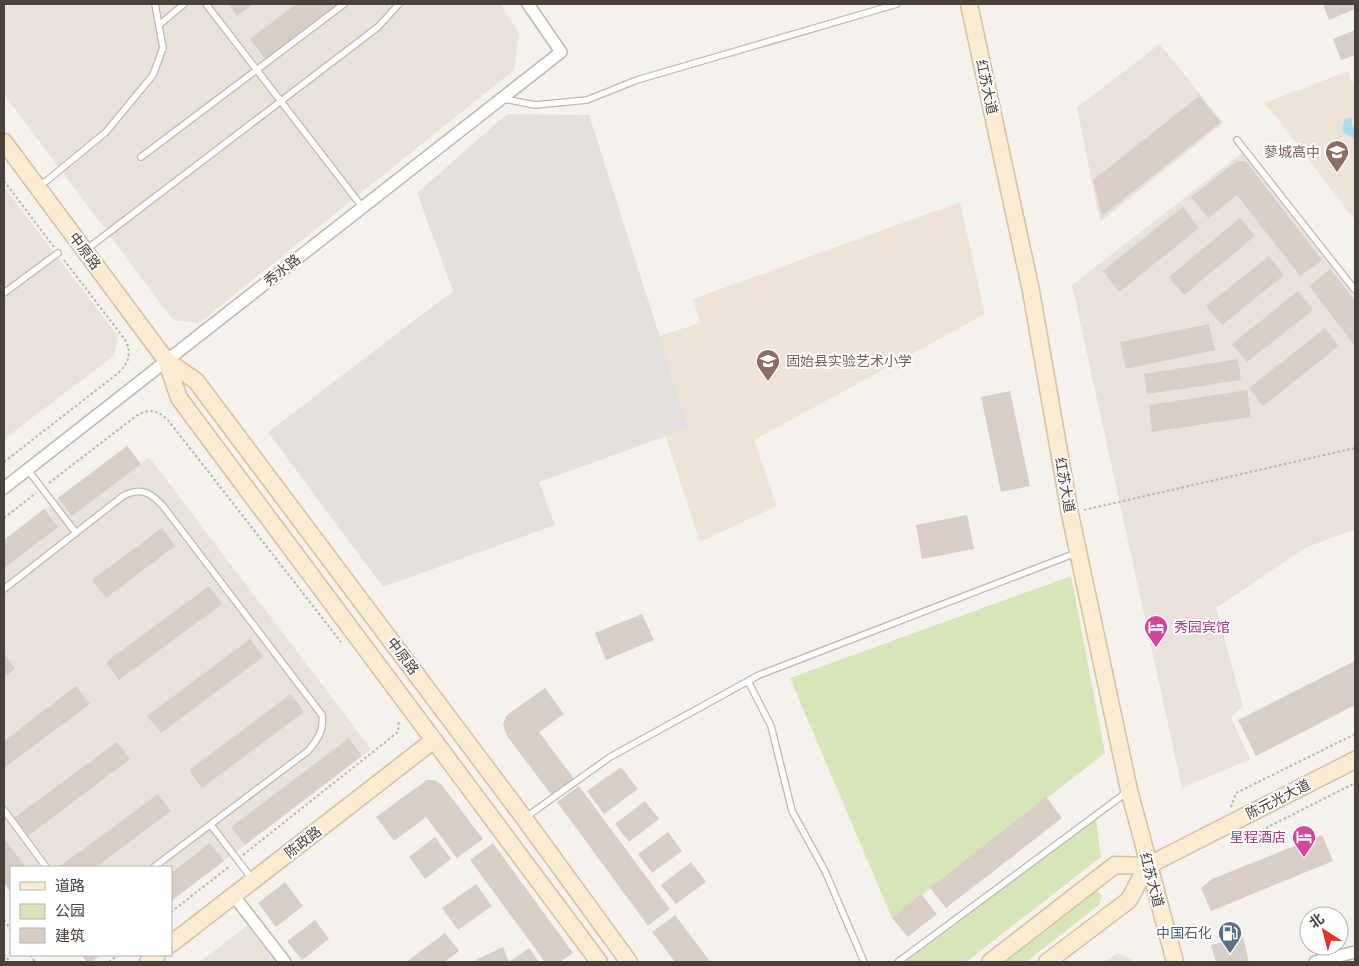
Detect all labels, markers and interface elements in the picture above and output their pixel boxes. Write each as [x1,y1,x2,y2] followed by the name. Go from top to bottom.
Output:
[972,58,1001,116] street label: 红苏大道
[1324,139,1350,173] school or university icon: 蓼城高中
[1264,144,1320,161] place label: 蓼城高中
[65,229,104,273] street label: 中原路
[261,251,304,290] street label: 秀水路
[755,348,781,382] school or university icon: 固始县实验艺术小学
[786,353,912,370] place label: 固始县实验艺术小学
[1051,456,1078,514] street label: 红苏大道
[1143,614,1169,648] hotel icon: 秀园宾馆
[1174,619,1230,636] place label: 秀园宾馆
[383,634,422,678] street label: 中原路
[1243,776,1313,823] street label: 陈元光大道
[282,823,325,862] street label: 陈政路
[1291,824,1317,858] hotel icon: 星程酒店
[1230,829,1286,846] place label: 星程酒店
[1136,851,1167,909] street label: 红苏大道
[10,866,172,956] legend
[55,877,85,895] text: 道路
[55,902,85,920] text: 公园
[1299,906,1349,956] north arrow
[1306,910,1327,932] text: 北
[1217,920,1243,954] fuel station icon: 中国石化
[1156,925,1212,942] place label: 中国石化
[55,927,85,945] text: 建筑

